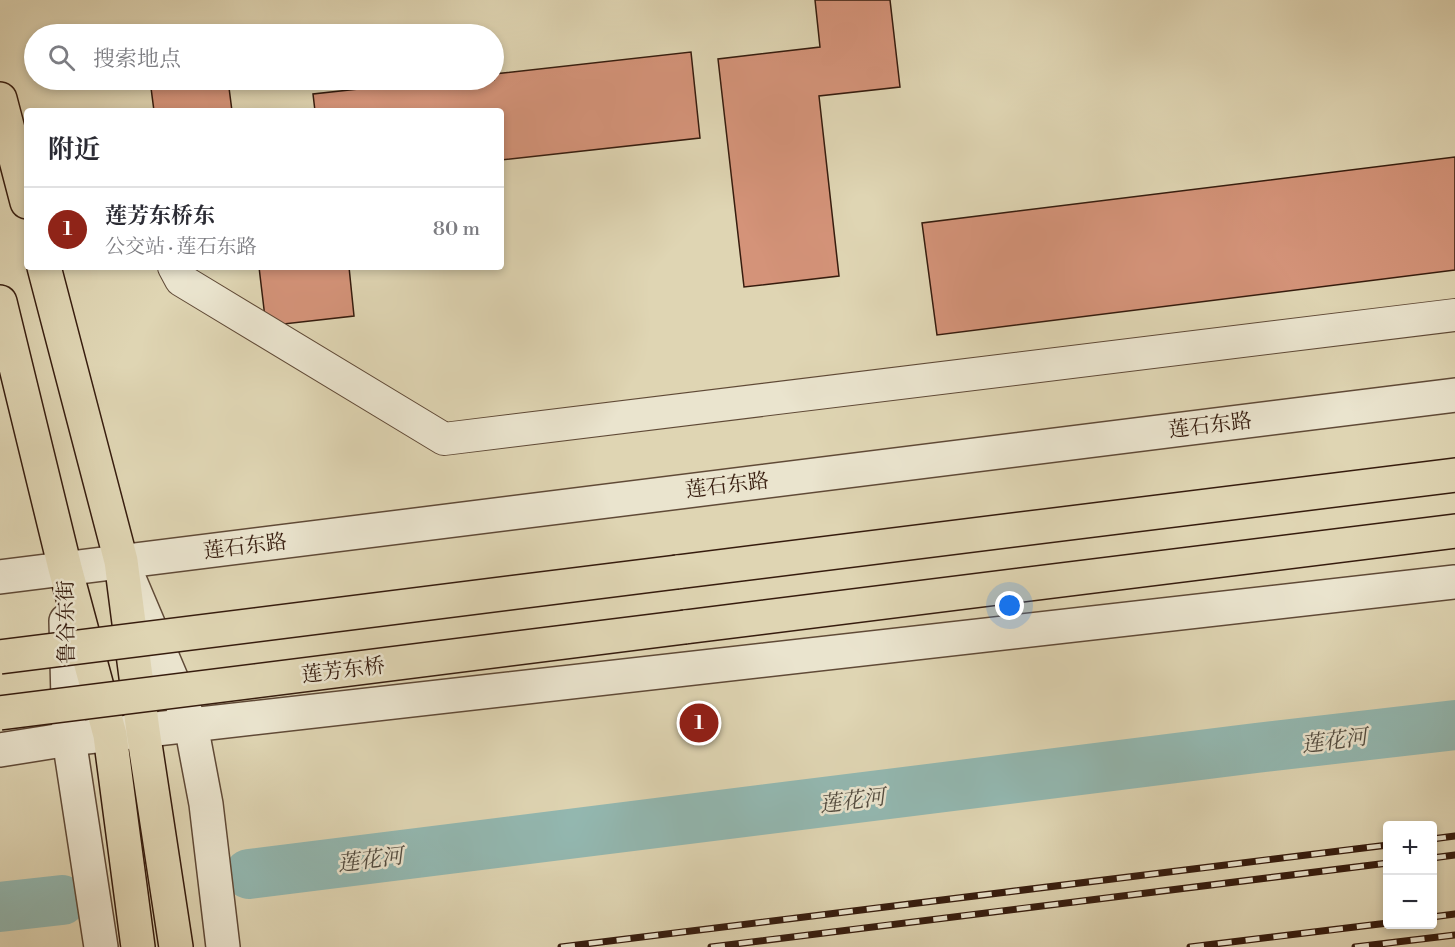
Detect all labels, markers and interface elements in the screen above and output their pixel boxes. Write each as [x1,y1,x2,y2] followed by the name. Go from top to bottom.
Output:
[24,24,504,90] search box
[45,41,78,74] icon: search
[93,46,181,73] text: 搜索地点
[48,134,100,166] text: 附近
[105,203,215,230] text: 莲芳东桥东
[63,217,72,242] text: 1
[433,217,480,242] text: 80 m
[105,235,257,260] text: 公交站 · 莲石东路
[1167,408,1253,444] street label: 莲石东路
[684,468,770,504] street label: 莲石东路
[202,529,288,565] street label: 莲石东路
[53,580,81,664] street label: 鲁谷东街
[995,591,1024,620] your location
[300,653,386,689] street label: 莲芳东桥
[680,700,718,746] pin: 1
[1300,724,1373,759] water label: 莲花河
[818,784,891,819] water label: 莲花河
[1383,821,1437,929] map controls
[1383,821,1437,875] button: +
[336,843,409,878] water label: 莲花河
[1383,875,1437,929] button: −

